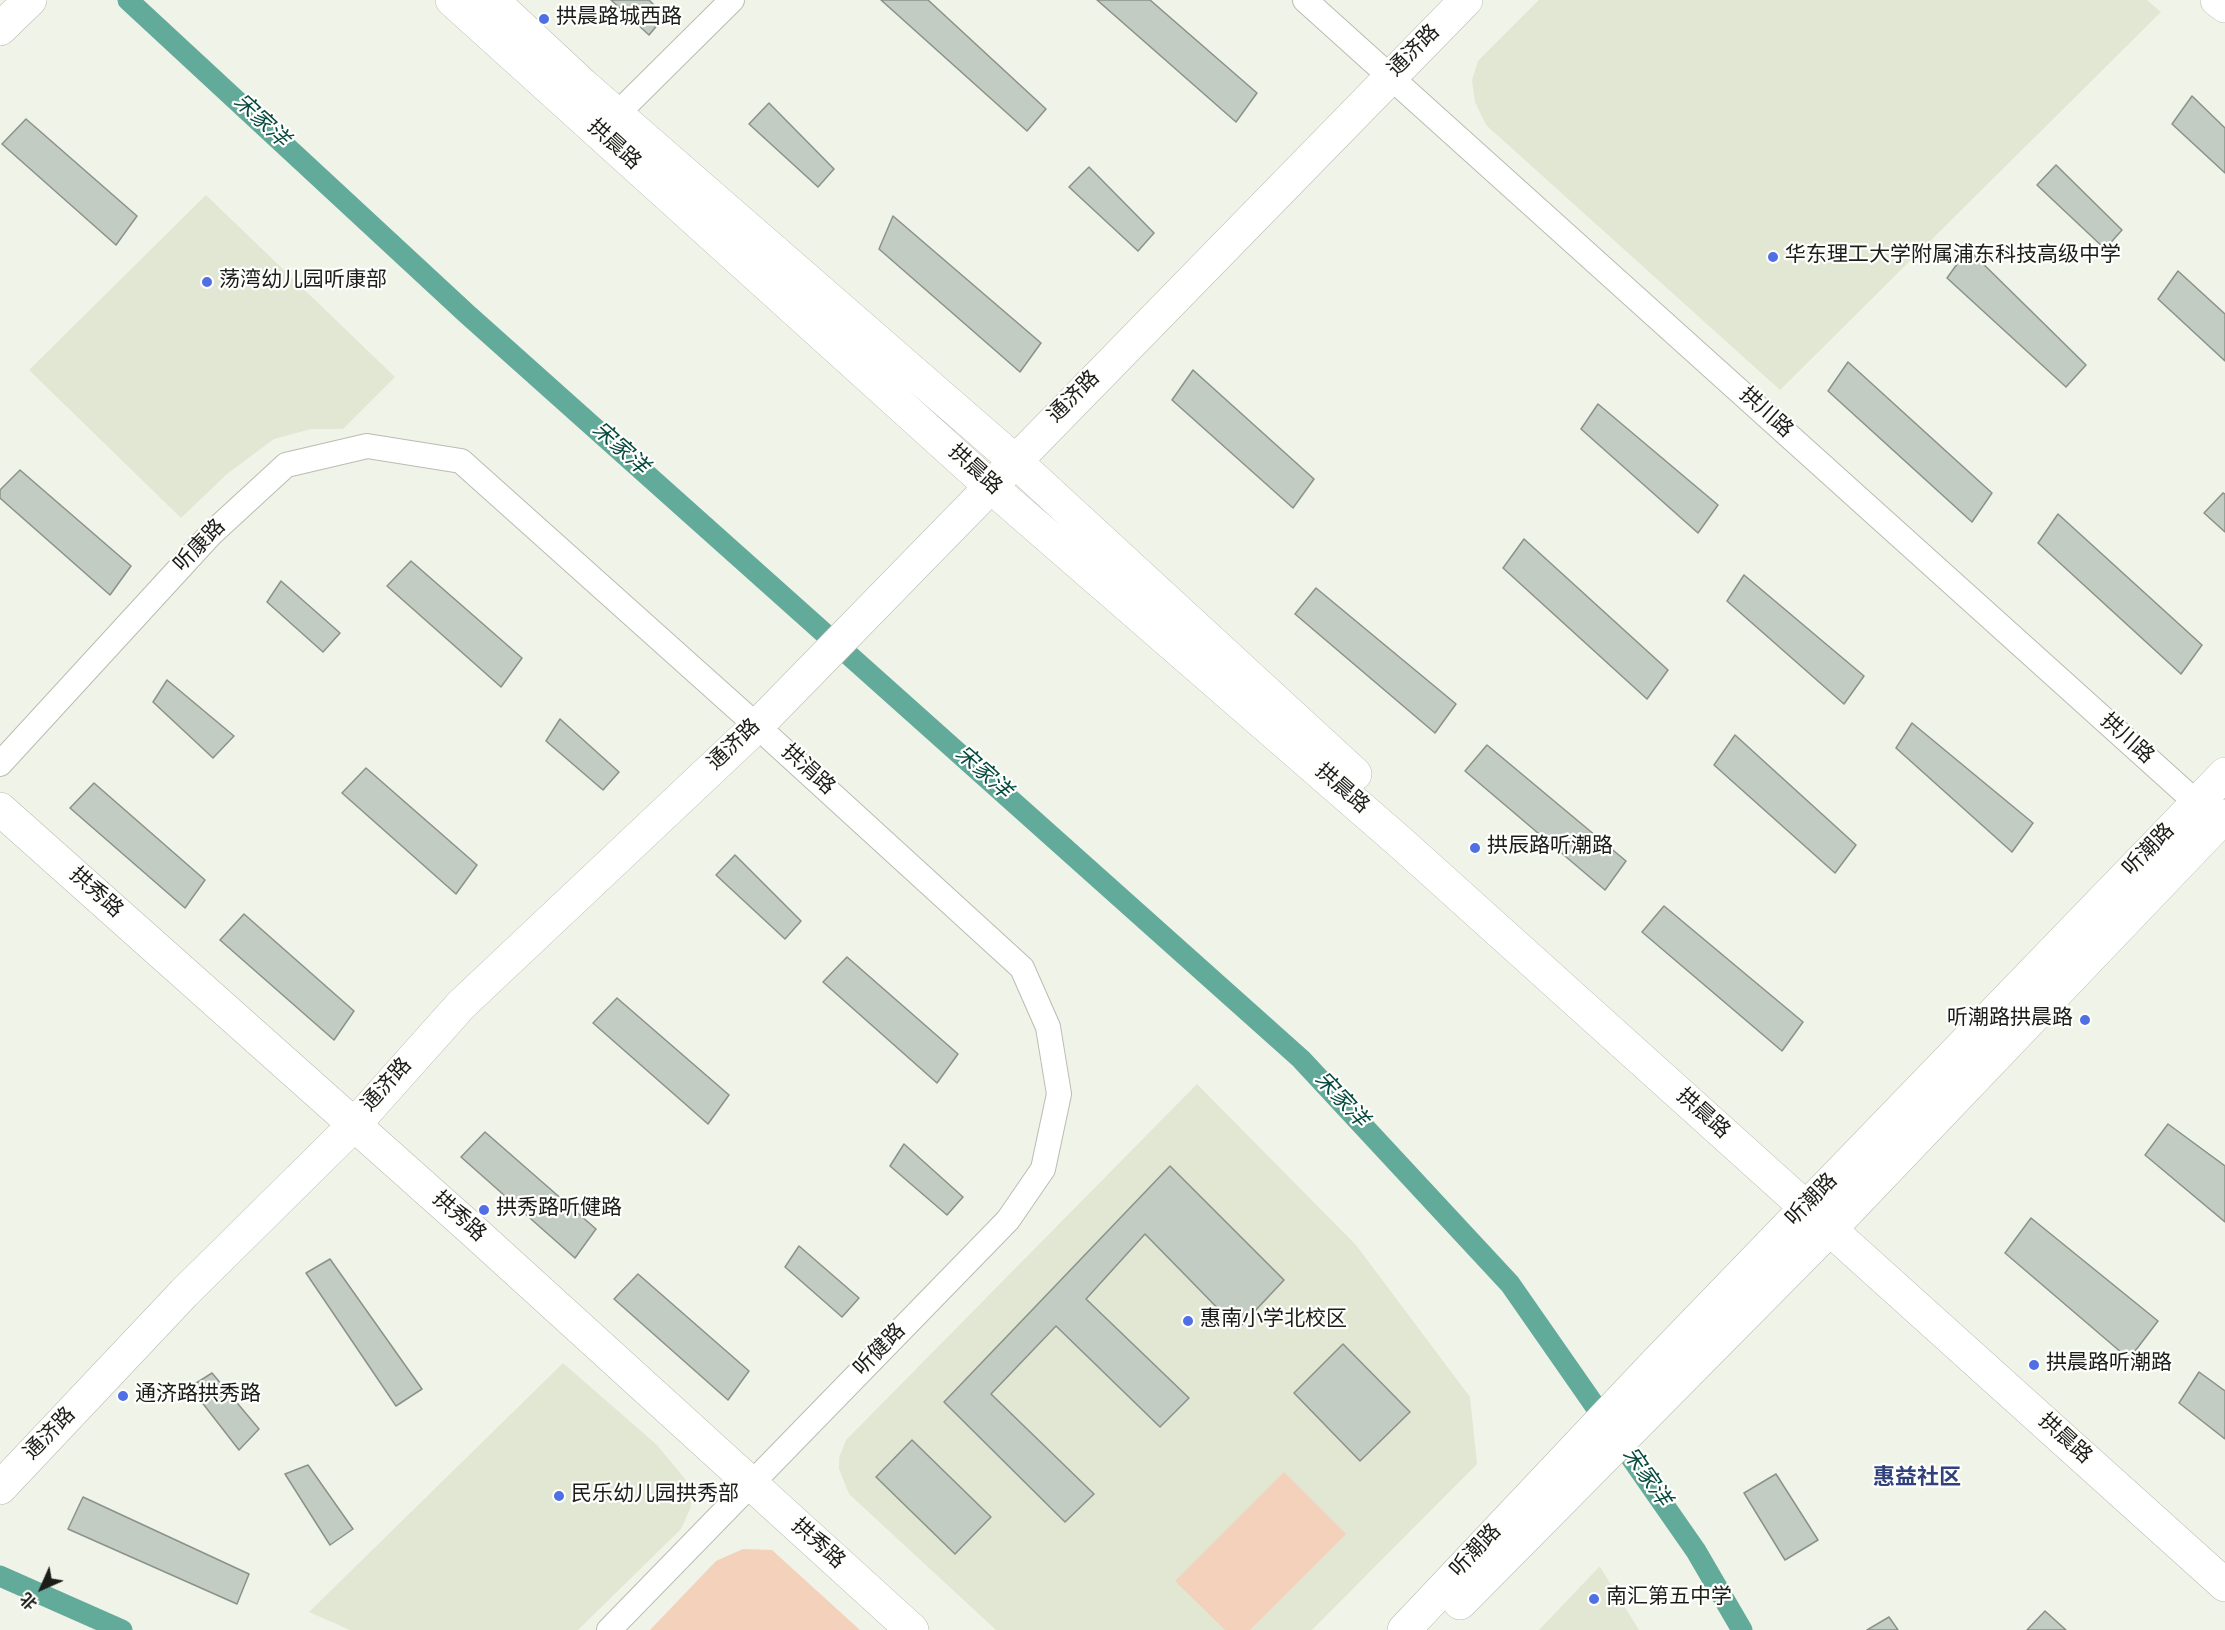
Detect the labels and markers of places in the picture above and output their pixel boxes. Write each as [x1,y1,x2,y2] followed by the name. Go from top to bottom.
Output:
[556,6,682,32] place label: 拱晨路城西路
[537,12,551,26] marker: 拱晨路城西路
[1785,244,2121,270] place label: 华东理工大学附属浦东科技高级中学
[1766,250,1780,264] marker: 华东理工大学附属浦东科技高级中学
[219,269,387,295] place label: 荡湾幼儿园听康部
[200,275,214,289] marker: 荡湾幼儿园听康部
[1487,835,1613,861] place label: 拱辰路听潮路
[1468,841,1482,855] marker: 拱辰路听潮路
[1947,1007,2073,1033] place label: 听潮路拱晨路
[2078,1013,2092,1027] marker: 听潮路拱晨路
[496,1197,622,1223] place label: 拱秀路听健路
[477,1203,491,1217] marker: 拱秀路听健路
[1200,1308,1347,1334] place label: 惠南小学北校区
[1181,1314,1195,1328] marker: 惠南小学北校区
[2046,1352,2172,1378] place label: 拱晨路听潮路
[2027,1358,2041,1372] marker: 拱晨路听潮路
[135,1383,261,1409] place label: 通济路拱秀路
[116,1389,130,1403] marker: 通济路拱秀路
[571,1483,739,1509] place label: 民乐幼儿园拱秀部
[552,1489,566,1503] marker: 民乐幼儿园拱秀部
[1606,1586,1732,1612] place label: 南汇第五中学
[1587,1592,1601,1606] marker: 南汇第五中学

